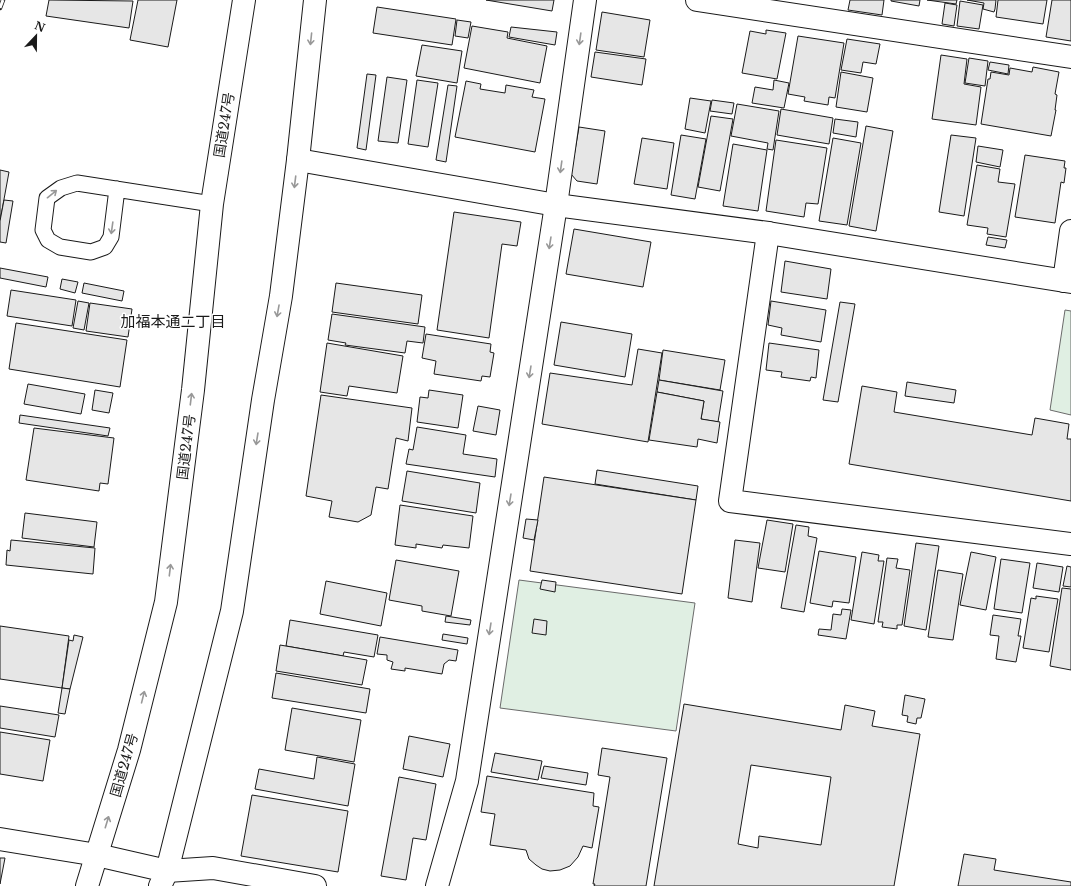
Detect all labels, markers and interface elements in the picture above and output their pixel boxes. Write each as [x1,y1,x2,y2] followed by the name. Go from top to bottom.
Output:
[16,16,56,56] north arrow
[32,18,48,35] text: N
[307,32,314,45] one-way arrow
[576,32,584,45] one-way arrow
[210,91,238,159] street label: 国道247号
[557,160,565,173] one-way arrow
[291,175,299,188] one-way arrow
[47,190,58,199] one-way arrow
[108,221,116,234] one-way arrow
[546,237,554,250] one-way arrow
[274,304,282,317] one-way arrow
[120,312,226,331] district label: 加福本通二丁目
[526,365,534,378] one-way arrow
[188,393,195,406] one-way arrow
[173,413,199,481] street label: 国道247号
[253,432,261,445] one-way arrow
[506,493,514,506] one-way arrow
[166,564,174,577] one-way arrow
[486,622,494,635] one-way arrow
[139,691,147,704] one-way arrow
[106,731,142,799] street label: 国道247号
[104,816,111,829] one-way arrow

